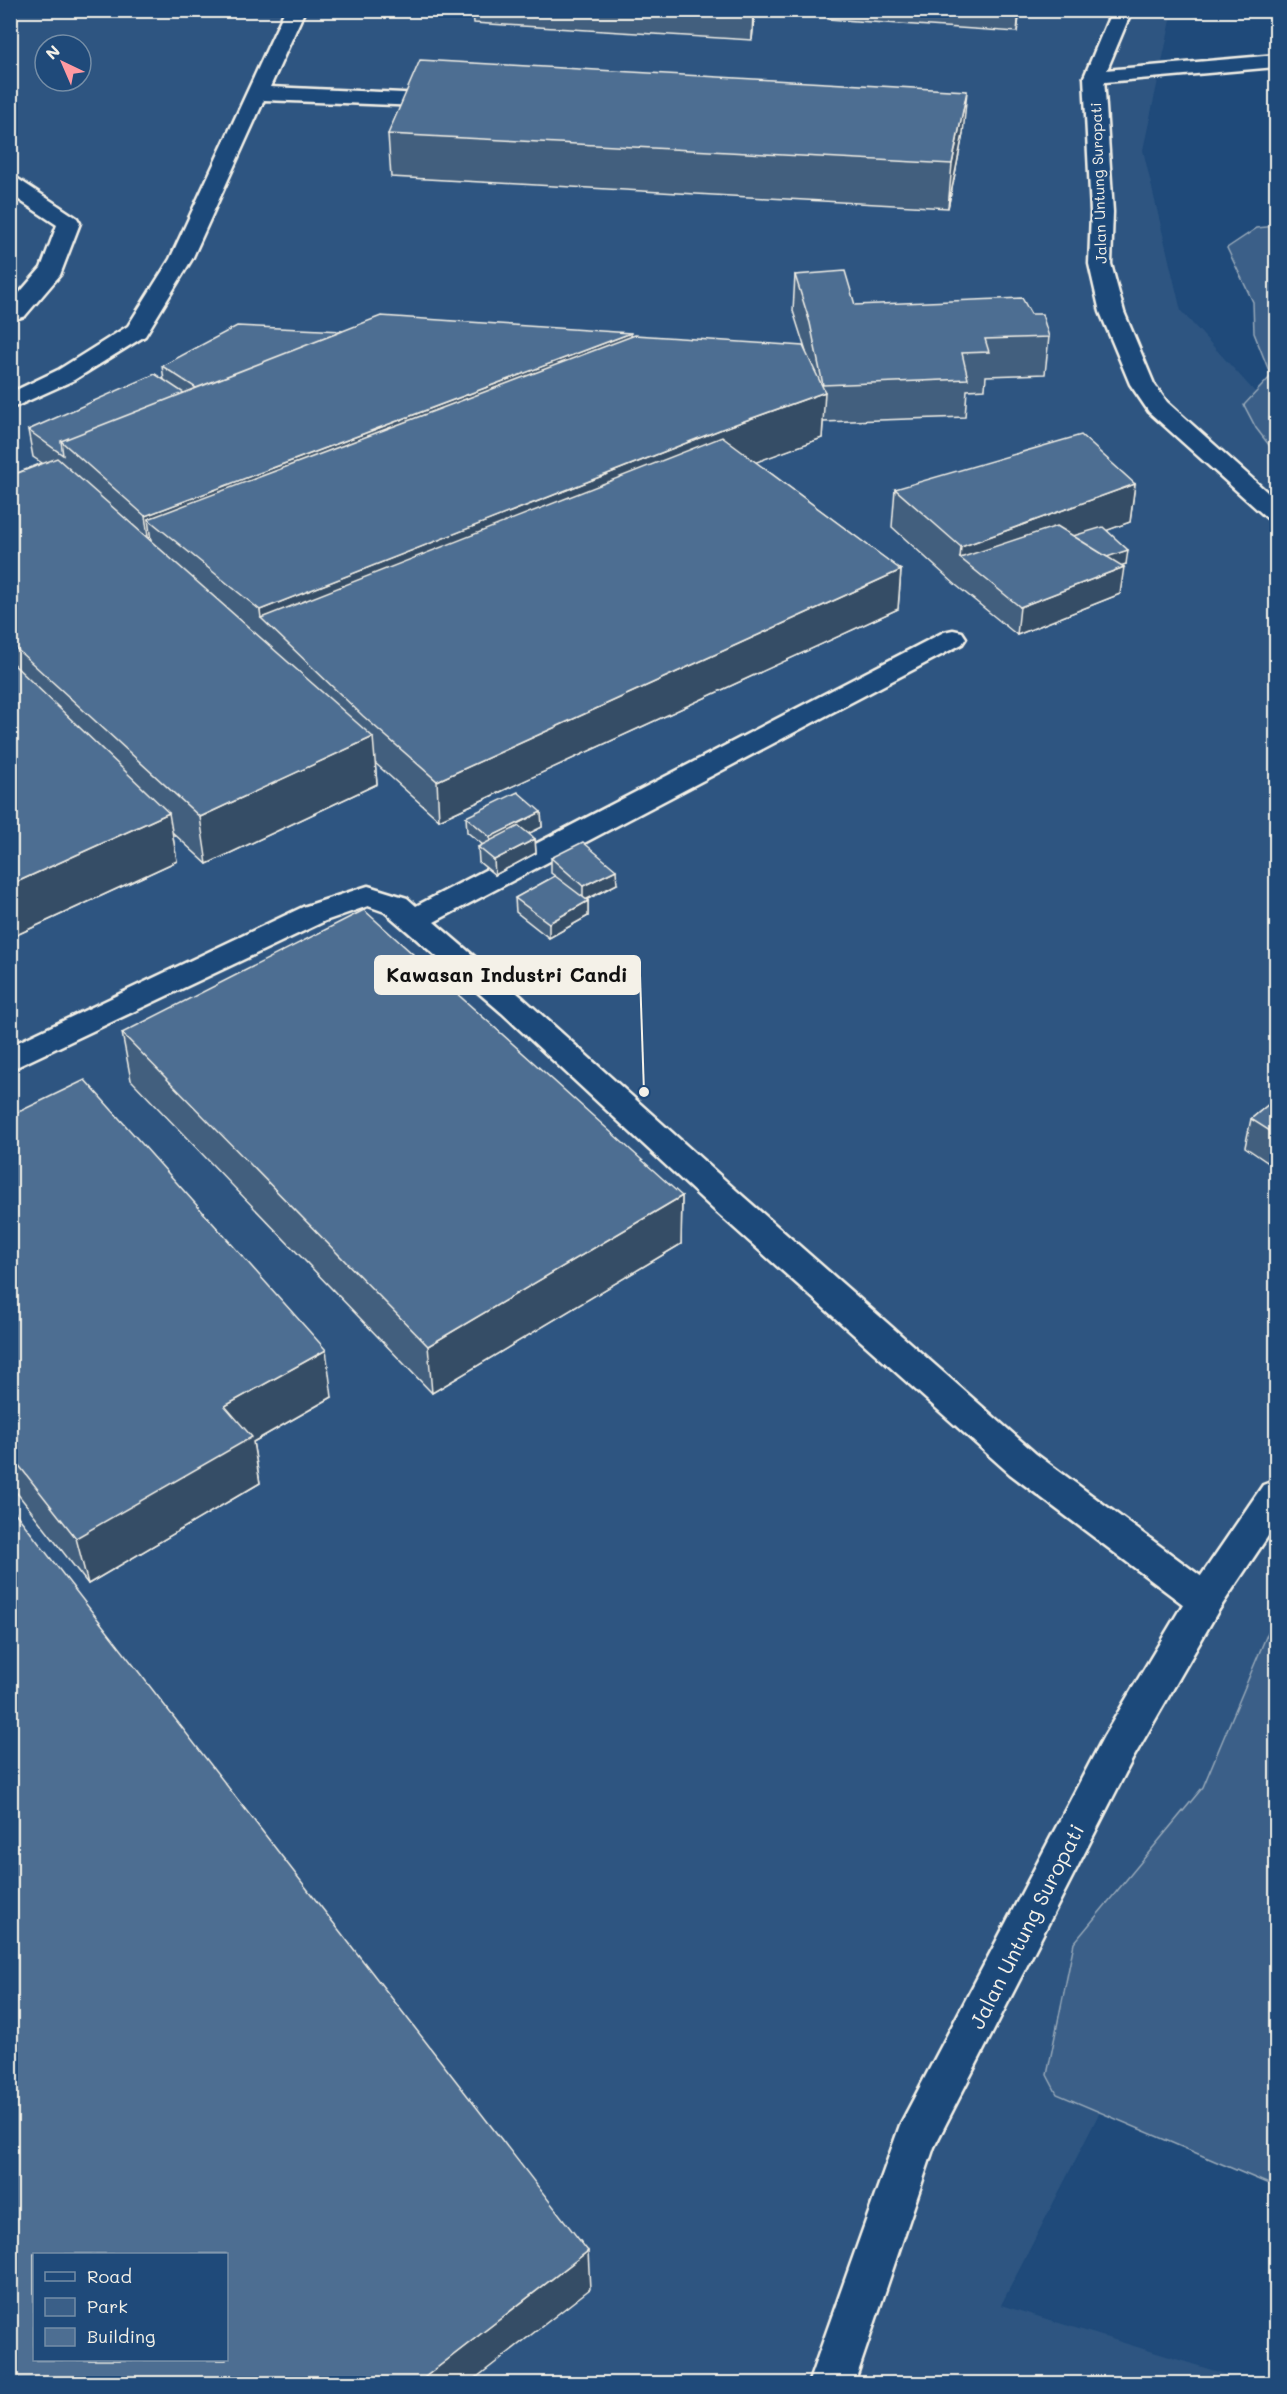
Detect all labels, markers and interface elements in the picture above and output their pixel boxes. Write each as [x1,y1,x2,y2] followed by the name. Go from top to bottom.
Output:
[33,33,93,93] north arrow
[41,40,64,64] text: N
[1085,102,1111,264] street label: Jalan Untung Suropati
[375,956,640,994] callout: Kawasan Industri Candi
[386,961,628,987] text: Kawasan Industri Candi
[963,1819,1089,2033] street label: Jalan Untung Suropati
[33,2253,228,2361] legend
[87,2264,132,2288] text: Road
[87,2294,128,2318] text: Park
[87,2324,155,2348] text: Building

